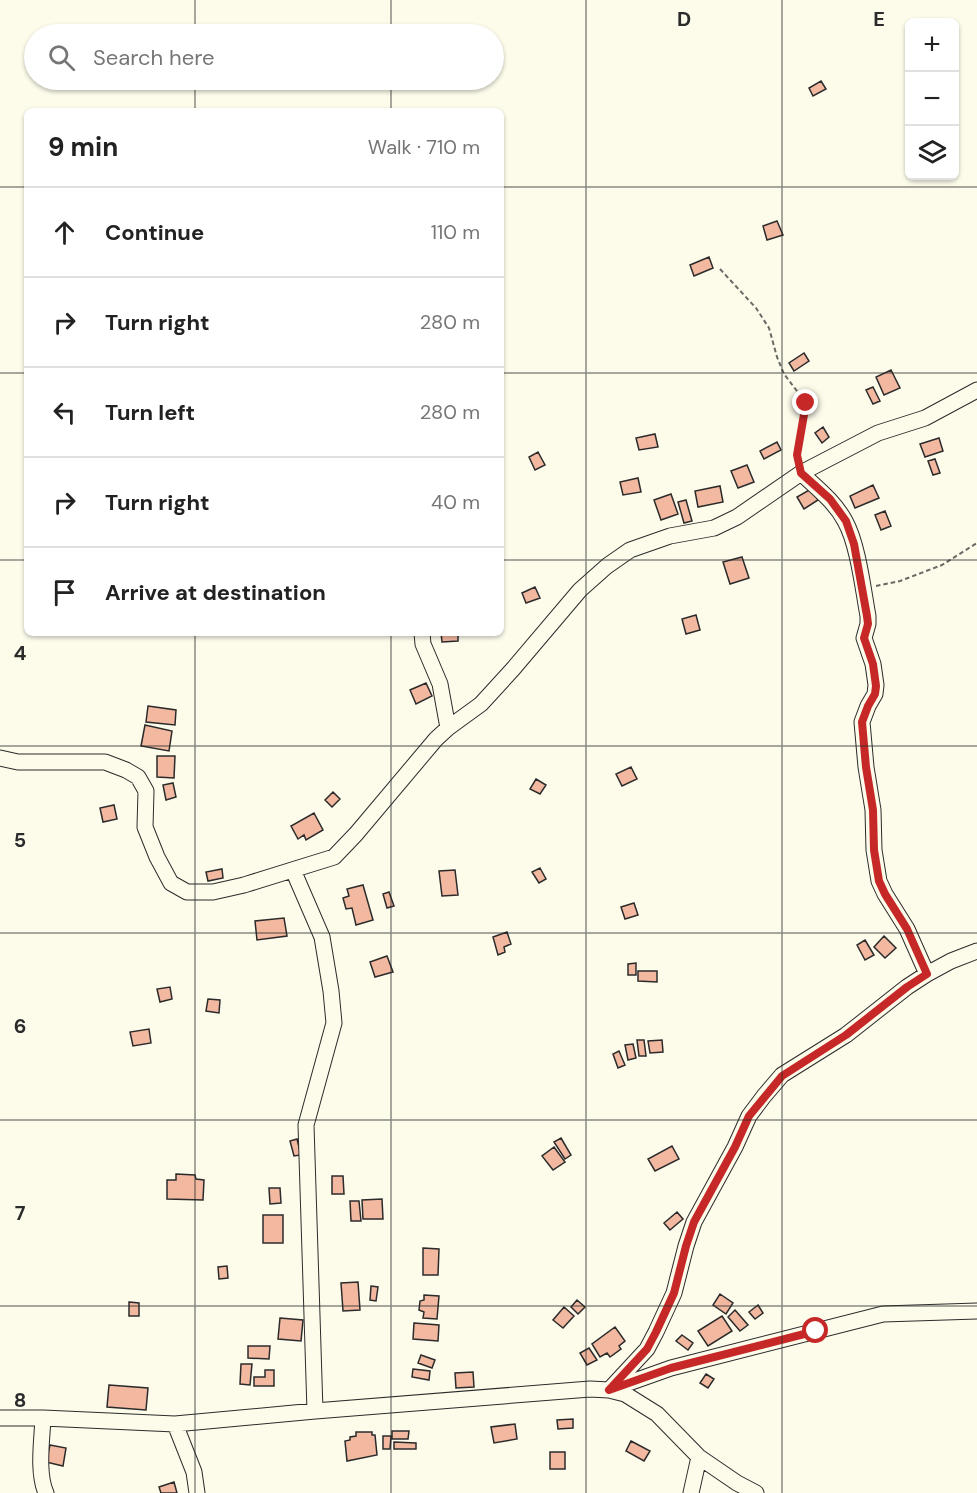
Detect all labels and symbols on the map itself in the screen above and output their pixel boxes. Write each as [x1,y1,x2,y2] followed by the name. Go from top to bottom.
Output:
[677,6,691,32] text: D
[873,6,885,32] text: E
[792,389,818,415] route end
[14,640,27,666] text: 4
[14,827,26,853] text: 5
[14,1013,26,1039] text: 6
[15,1200,26,1226] text: 7
[802,1317,828,1343] route start
[14,1387,26,1413] text: 8

